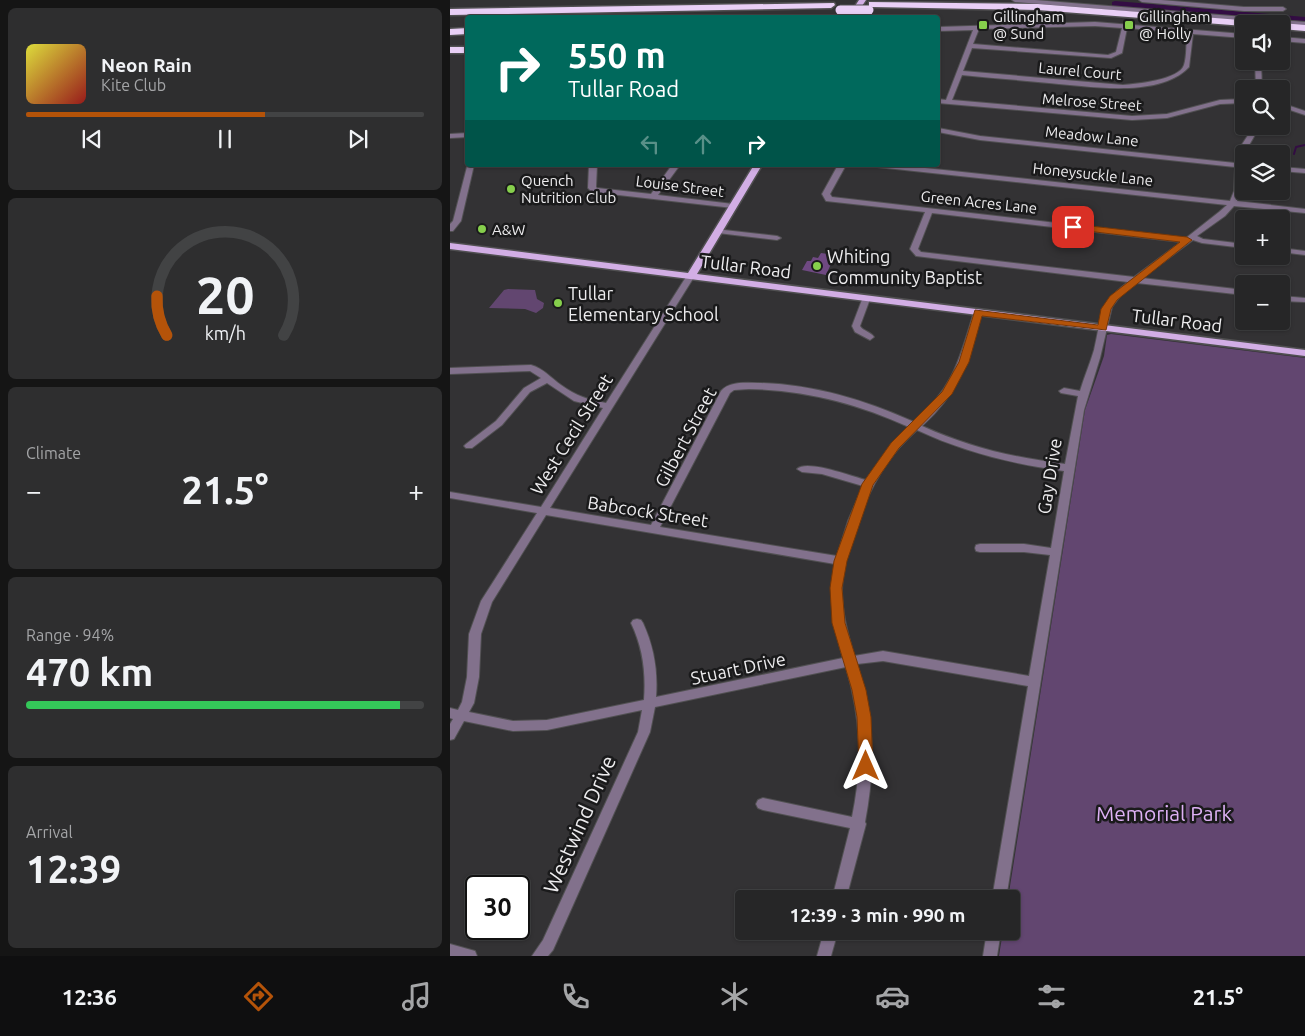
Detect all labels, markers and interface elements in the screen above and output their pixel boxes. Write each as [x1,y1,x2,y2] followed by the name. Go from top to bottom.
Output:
[993,8,1065,42] place label: Gillingham @ Sund
[1139,8,1211,42] place label: Gillingham @ Holly
[1235,15,1290,330] map controls
[1235,15,1290,70] button: sound
[977,19,989,31] marker: Gillingham @ Sund
[1123,19,1135,31] marker: Gillingham @ Holly
[485,35,550,100] icon: right
[568,35,666,75] text: 550 m
[101,54,192,76] text: Neon Rain
[1038,59,1122,83] street label: Laurel Court
[101,76,166,94] text: Kite Club
[568,76,679,101] text: Tullar Road
[1235,80,1290,135] button: search
[1042,90,1142,114] street label: Melrose Street
[1044,123,1140,149] street label: Meadow Lane
[78,125,106,153] icon: previous
[211,125,239,153] icon: pause
[344,125,372,153] icon: next
[636,130,664,158] icon: left
[689,130,717,158] icon: ahead
[742,130,770,158] icon: right
[1235,145,1290,200] button: layers
[1032,159,1154,189] street label: Honeysuckle Lane
[521,172,616,206] place label: Quench Nutrition Club
[635,172,725,200] street label: Louise Street
[505,183,517,195] marker: Quench Nutrition Club
[920,187,1038,217] street label: Green Acres Lane
[1052,206,1094,248] pin
[1235,210,1290,265] button: +
[1059,213,1087,241] icon: arrive
[492,221,526,238] place label: A&W
[476,223,488,235] marker: A&W
[827,246,982,287] place label: Whiting Community Baptist
[700,251,792,281] street label: Tullar Road
[811,260,823,272] marker: Whiting Community Baptist
[196,266,254,324] text: 20
[1235,275,1290,330] button: −
[568,283,719,324] place label: Tullar Elementary School
[552,297,564,309] marker: Tullar Elementary School
[1131,305,1223,335] street label: Tullar Road
[204,323,246,343] text: km/h
[526,370,616,498] street label: West Cecil Street
[650,384,720,490] street label: Gilbert Street
[1033,437,1065,515] street label: Gay Drive
[26,444,81,462] text: Climate
[181,469,269,511] text: 21.5°
[26,475,42,506] text: −
[408,475,424,506] text: +
[586,492,710,530] street label: Babcock Street
[26,626,114,644] text: Range · 94%
[689,648,787,688] street label: Stuart Drive
[26,651,153,693] text: 470 km
[839,739,891,791] position arrow
[538,751,620,897] street label: Westwind Drive
[1096,801,1232,825] park label: Memorial Park
[26,823,73,841] text: Arrival
[26,848,121,890] text: 12:39
[465,875,530,940] speed limit sign: 30
[790,904,965,926] text: 12:39 · 3 min · 990 m
[241,979,276,1014] icon: directions
[399,979,434,1014] icon: music
[558,979,593,1014] icon: phone
[717,979,752,1014] icon: climate
[875,979,910,1014] icon: car
[1034,979,1069,1014] icon: filters
[62,984,117,1009] text: 12:36
[1193,984,1243,1009] text: 21.5°

